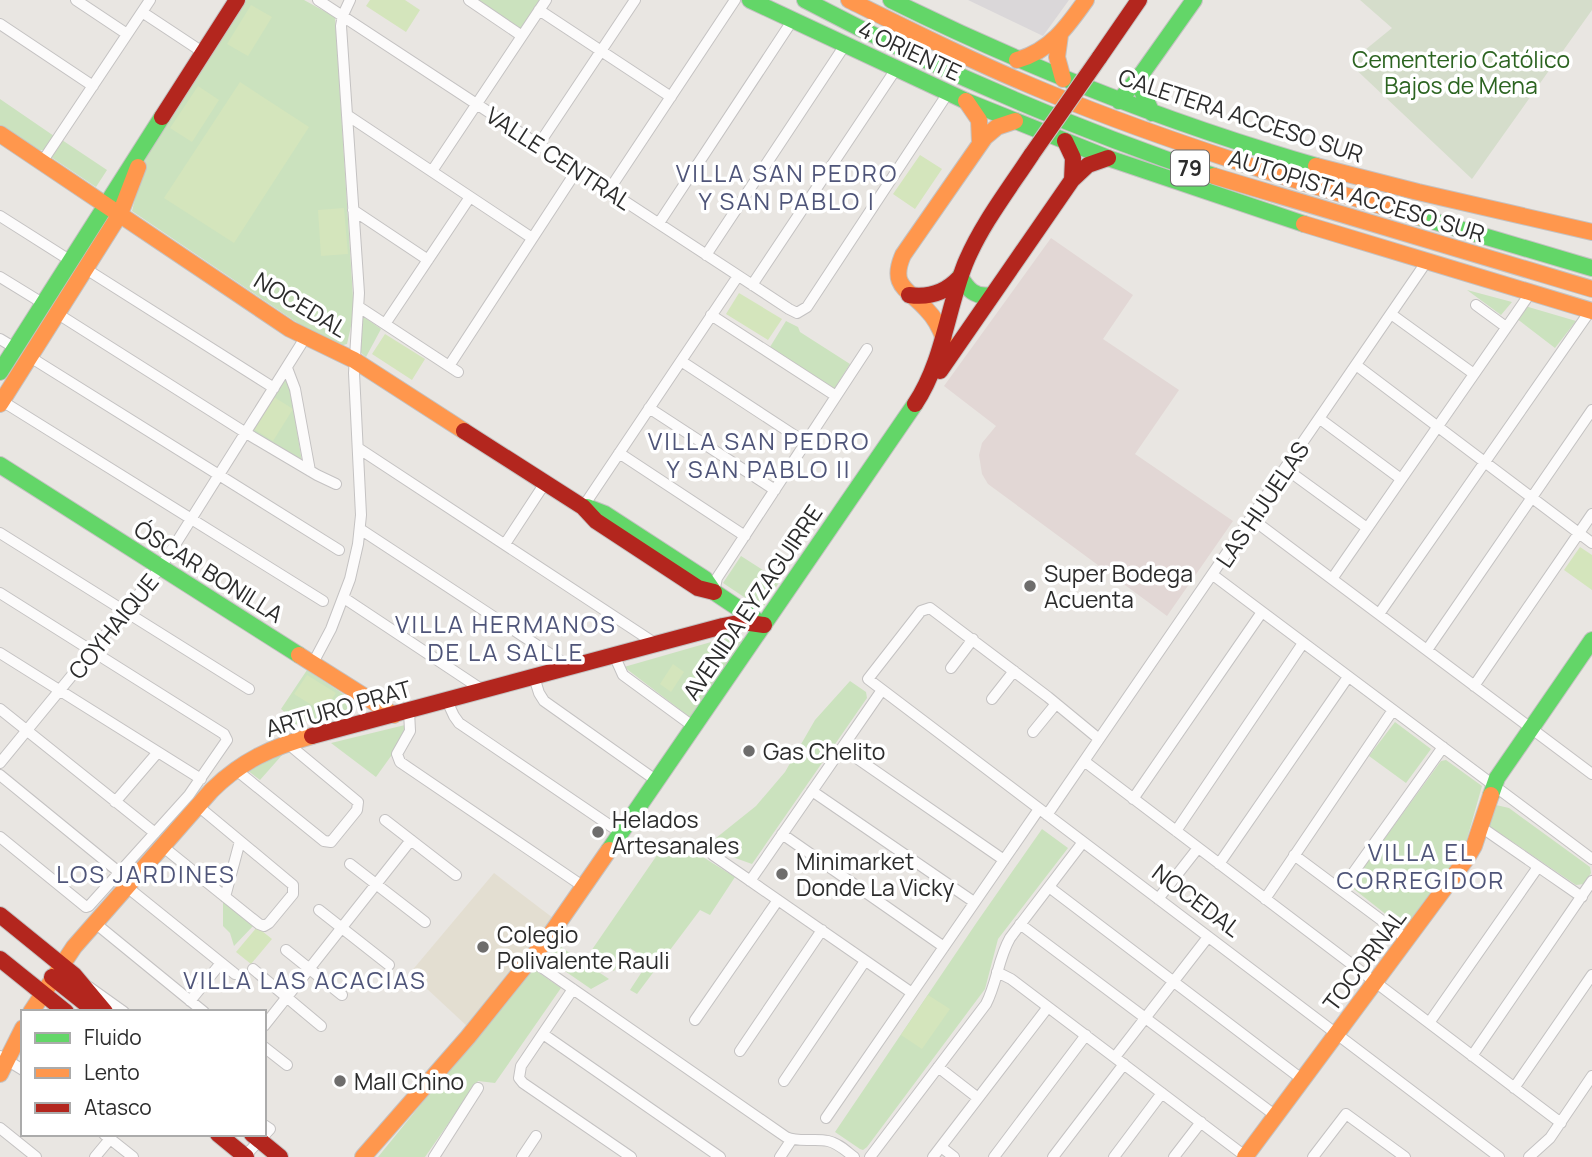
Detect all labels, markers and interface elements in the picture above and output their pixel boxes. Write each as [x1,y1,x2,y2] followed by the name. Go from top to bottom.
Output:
[853,12,967,88] street label: 4 ORIENTE
[1352,43,1570,101] park label: Cementerio Católico Bajos de Mena
[1114,60,1368,170] street label: CALETERA ACCESO SUR
[480,99,638,217] street label: VALLE CENTRAL
[1225,141,1489,249] street label: AUTOPISTA ACCESO SUR
[1171,150,1209,186] road number: 79
[676,156,898,217] district label: VILLA SAN PEDRO Y SAN PABLO I
[249,264,354,344] street label: NOCEDAL
[648,424,870,485] district label: VILLA SAN PEDRO Y SAN PABLO II
[1208,435,1316,573] street label: LAS HIJUELAS
[675,498,829,706] street label: AVENIDA EYZAGUIRRE
[128,512,290,630] street label: ÓSCAR BONILLA
[1044,557,1193,615] place label: Super Bodega Acuenta
[61,567,165,685] street label: COYHAIQUE
[1022,578,1038,594] marker: Super Bodega Acuenta
[395,607,617,668] district label: VILLA HERMANOS DE LA SALLE
[262,672,415,744] street label: ARTURO PRAT
[763,735,885,767] place label: Gas Chelito
[741,743,757,759] marker: Gas Chelito
[612,803,739,861] place label: Helados Artesanales
[590,824,606,840] marker: Helados Artesanales
[1337,835,1505,896] district label: VILLA EL CORREGIDOR
[796,845,954,903] place label: Minimarket Donde La Vicky
[1146,856,1248,944] street label: NOCEDAL
[56,857,236,890] district label: LOS JARDINES
[774,866,790,882] marker: Minimarket Donde La Vicky
[1315,902,1413,1018] street label: TOCORNAL
[497,918,670,976] place label: Colegio Polivalente Rauli
[475,939,491,955] marker: Colegio Polivalente Rauli
[183,963,427,996] district label: VILLA LAS ACACIAS
[21,1010,266,1136] legend
[84,1023,142,1051] text: Fluido
[84,1058,140,1086] text: Lento
[354,1065,464,1097] place label: Mall Chino
[332,1073,348,1089] marker: Mall Chino
[84,1093,152,1121] text: Atasco

